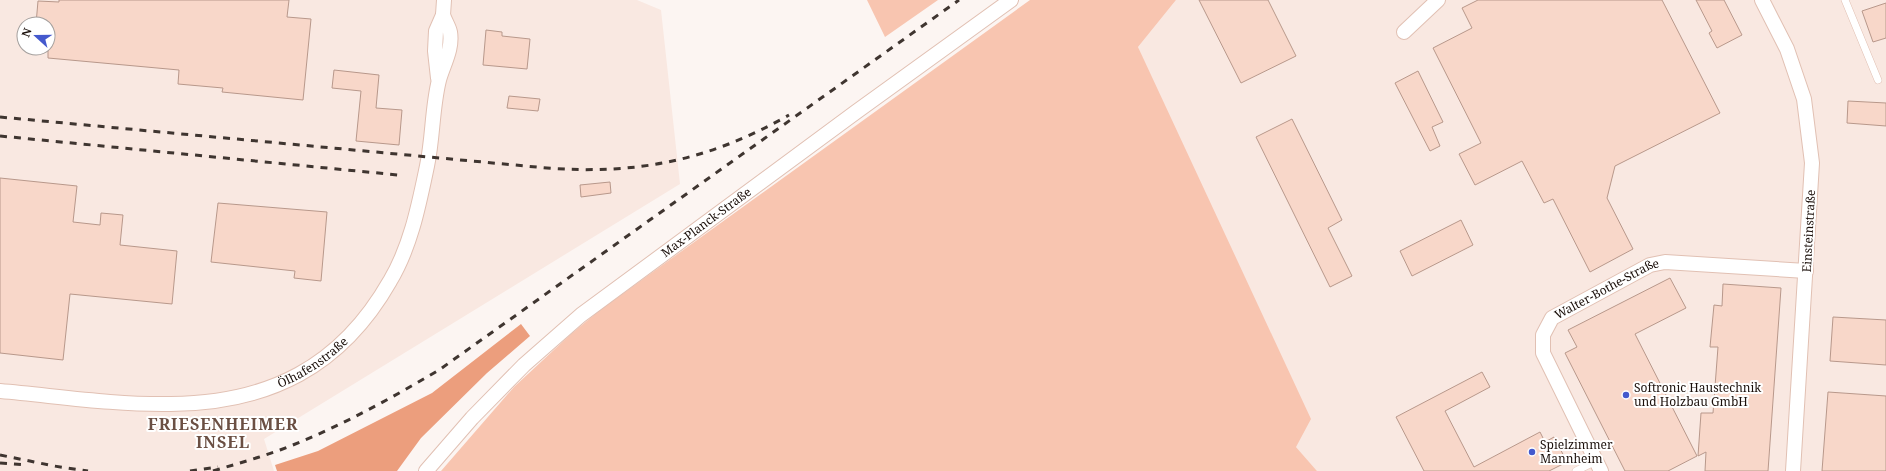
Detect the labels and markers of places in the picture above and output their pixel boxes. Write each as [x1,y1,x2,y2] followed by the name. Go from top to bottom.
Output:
[1634,379,1762,410] place label: Softronic Haustechnik und Holzbau GmbH
[1621,390,1631,400] marker: Softronic Haustechnik und Holzbau GmbH
[1540,436,1613,467] place label: Spielzimmer Mannheim
[1527,447,1537,457] marker: Spielzimmer Mannheim

